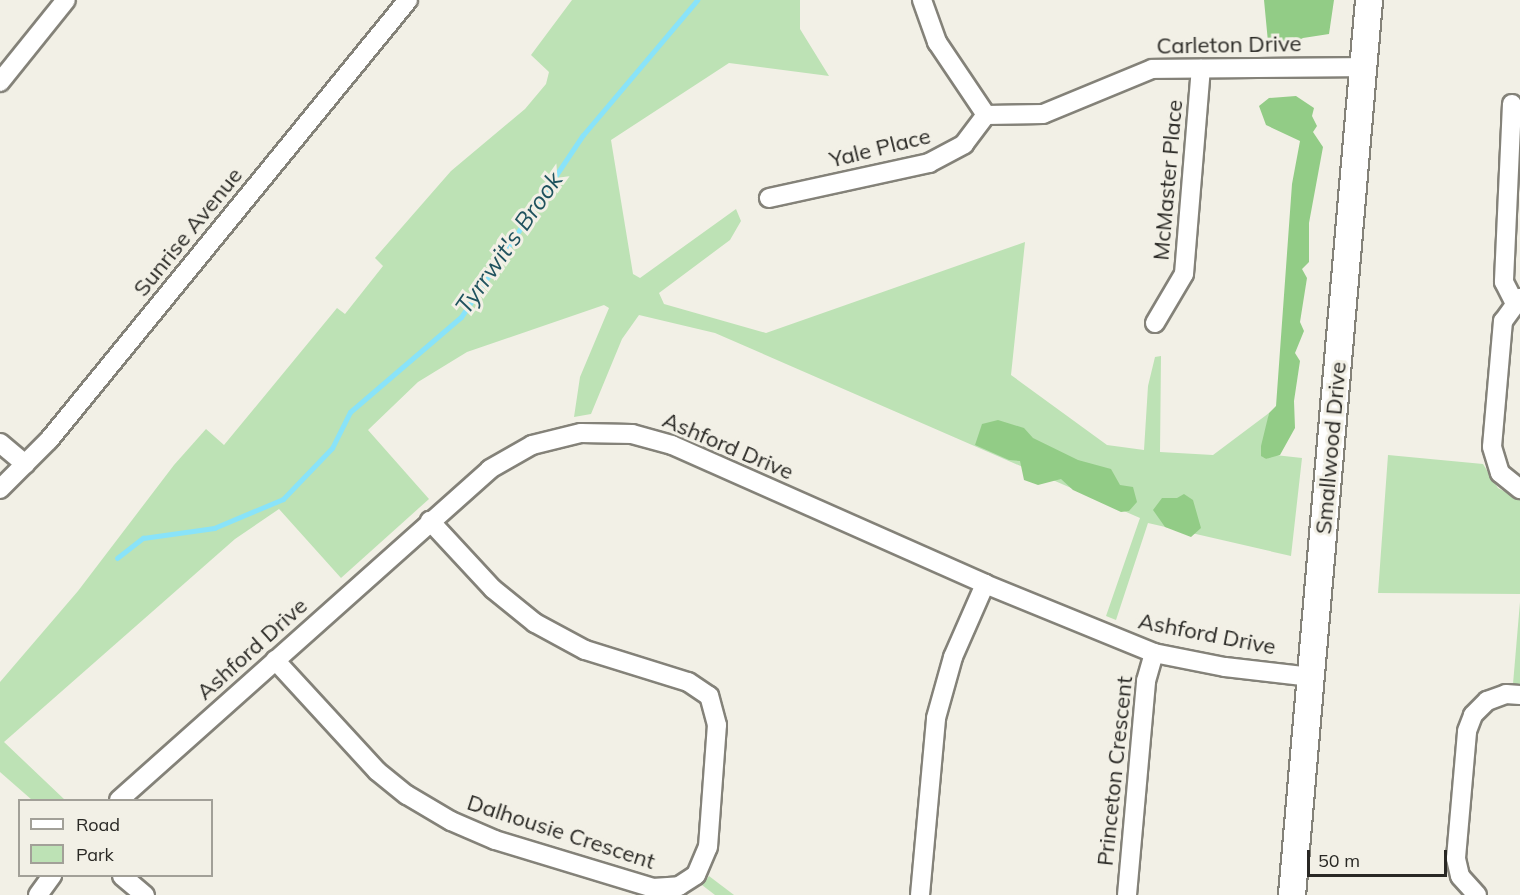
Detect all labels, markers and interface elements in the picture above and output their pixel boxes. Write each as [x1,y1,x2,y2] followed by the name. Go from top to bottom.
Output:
[1156,31,1302,59] street label: Carleton Drive
[1148,98,1188,262] street label: McMaster Place
[827,123,933,173] street label: Yale Place
[128,162,248,302] street label: Sunrise Avenue
[449,166,569,320] water label: Tyrrwit's Brook
[1310,361,1352,535] street label: Smallwood Drive
[659,407,797,485] street label: Ashford Drive
[191,593,313,705] street label: Ashford Drive
[1136,608,1278,660] street label: Ashford Drive
[1092,675,1138,867] street label: Princeton Crescent
[464,789,658,875] street label: Dalhousie Crescent
[18,799,213,877] legend
[76,813,120,836] text: Road
[1310,838,1450,876] scale bar
[76,843,114,866] text: Park
[1318,849,1360,872] text: 50 m

